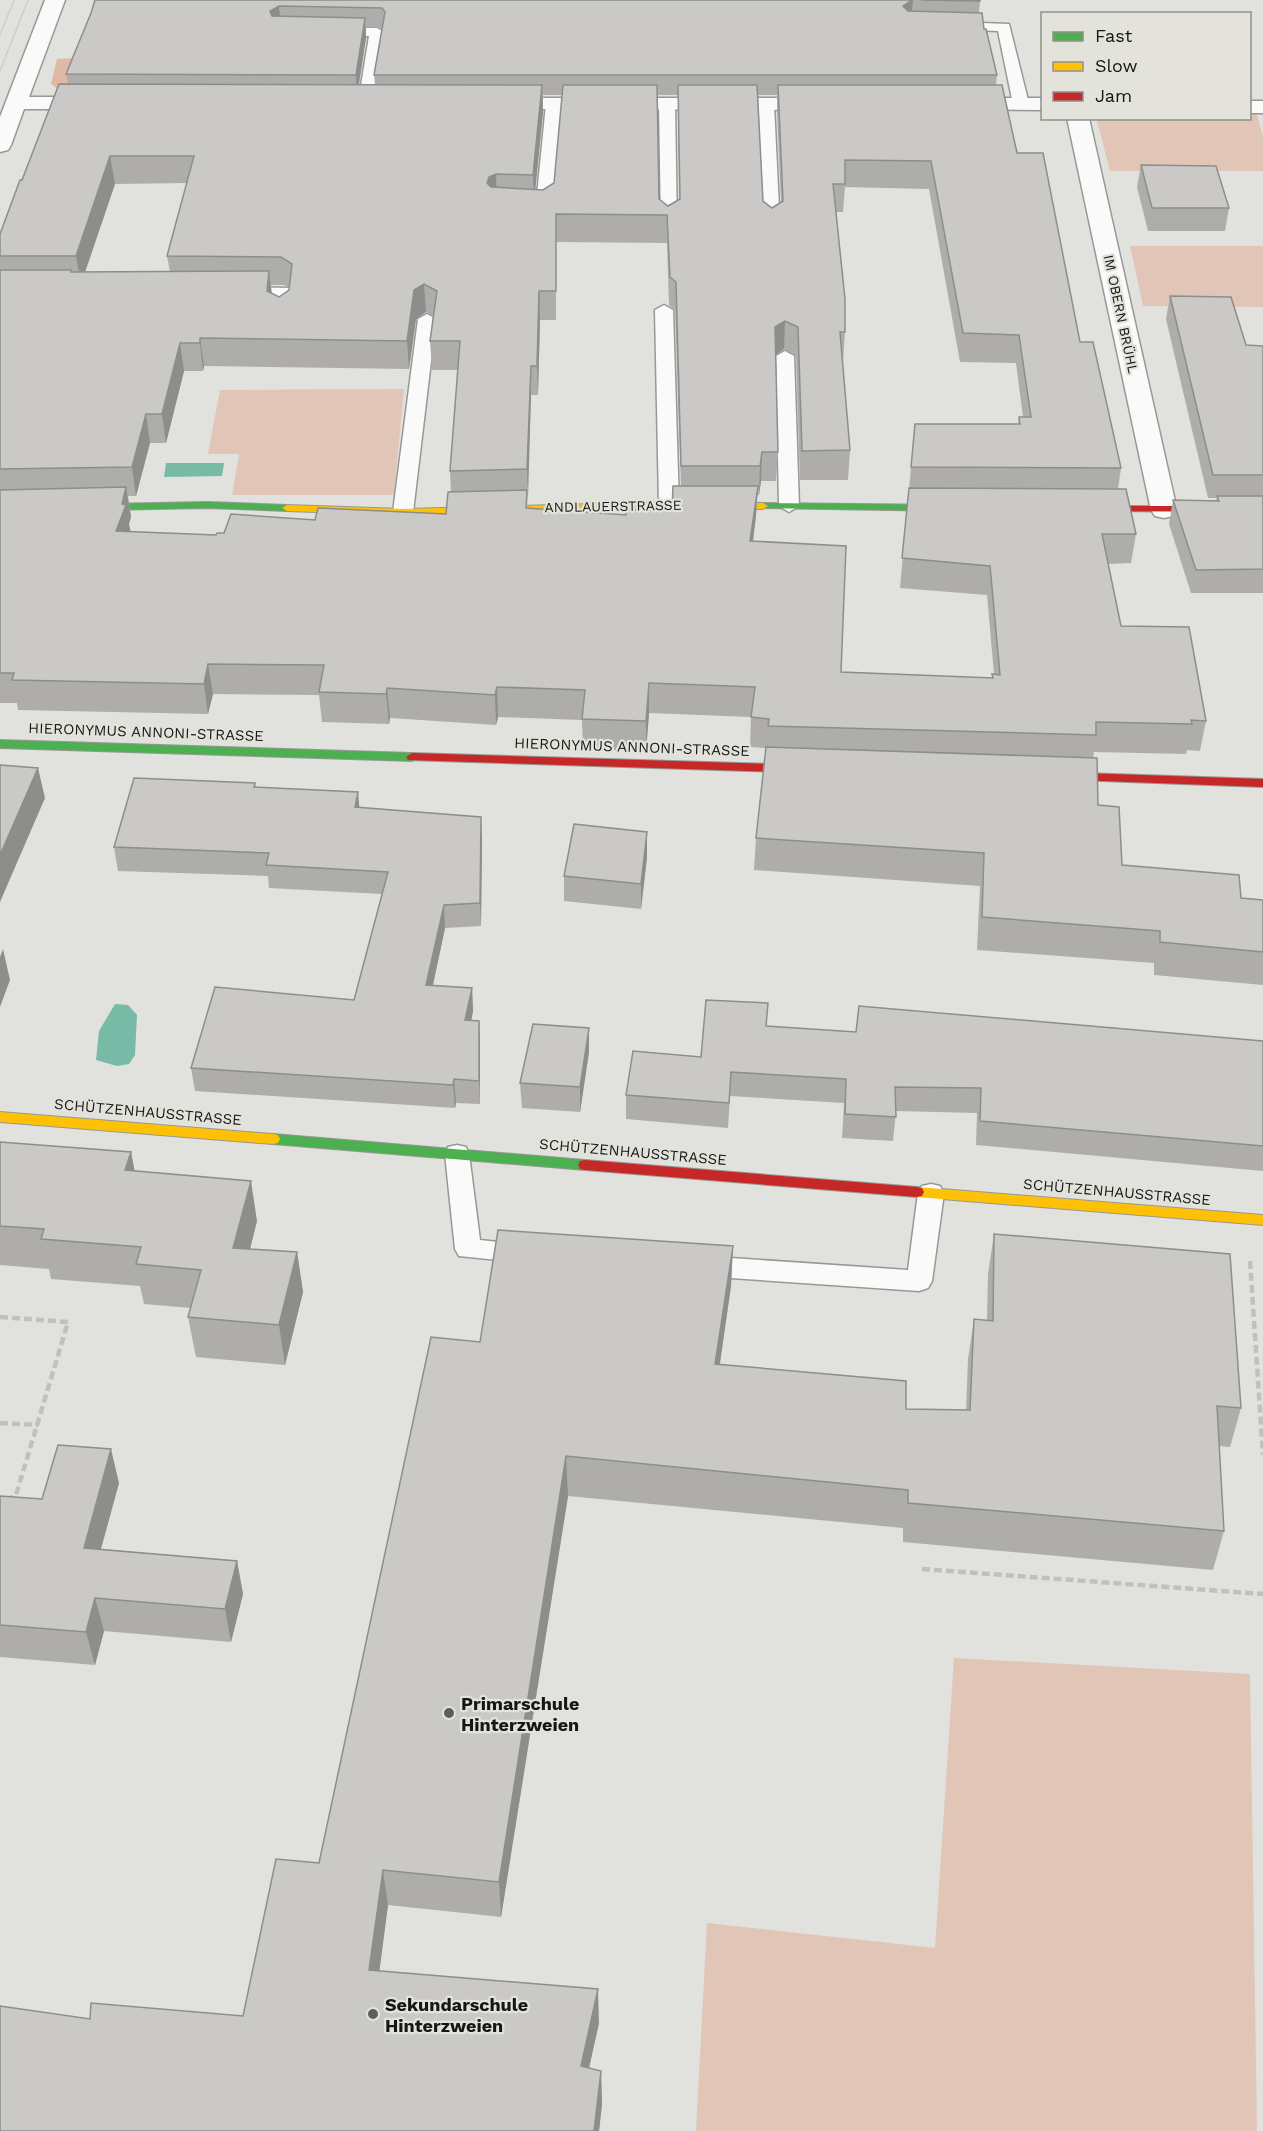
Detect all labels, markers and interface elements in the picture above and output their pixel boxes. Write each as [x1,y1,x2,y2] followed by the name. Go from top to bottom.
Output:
[1041,12,1251,120] legend
[1095,25,1133,46] text: Fast
[1095,55,1138,76] text: Slow
[1095,85,1132,106] text: Jam
[1101,253,1141,375] street label: IM OBERN BRÜHL
[544,497,682,515] street label: ANDLAUERSTRASSE
[28,719,264,745] street label: HIERONYMUS ANNONI-STRASSE
[514,734,750,760] street label: HIERONYMUS ANNONI-STRASSE
[53,1095,243,1129] street label: SCHÜTZENHAUSSTRASSE
[538,1135,728,1169] street label: SCHÜTZENHAUSSTRASSE
[1022,1175,1212,1209] street label: SCHÜTZENHAUSSTRASSE
[461,1693,579,1735] place label: Primarschule Hinterzweien
[442,1706,456,1720] marker: Primarschule Hinterzweien
[385,1994,528,2036] place label: Sekundarschule Hinterzweien
[366,2007,380,2021] marker: Sekundarschule Hinterzweien

